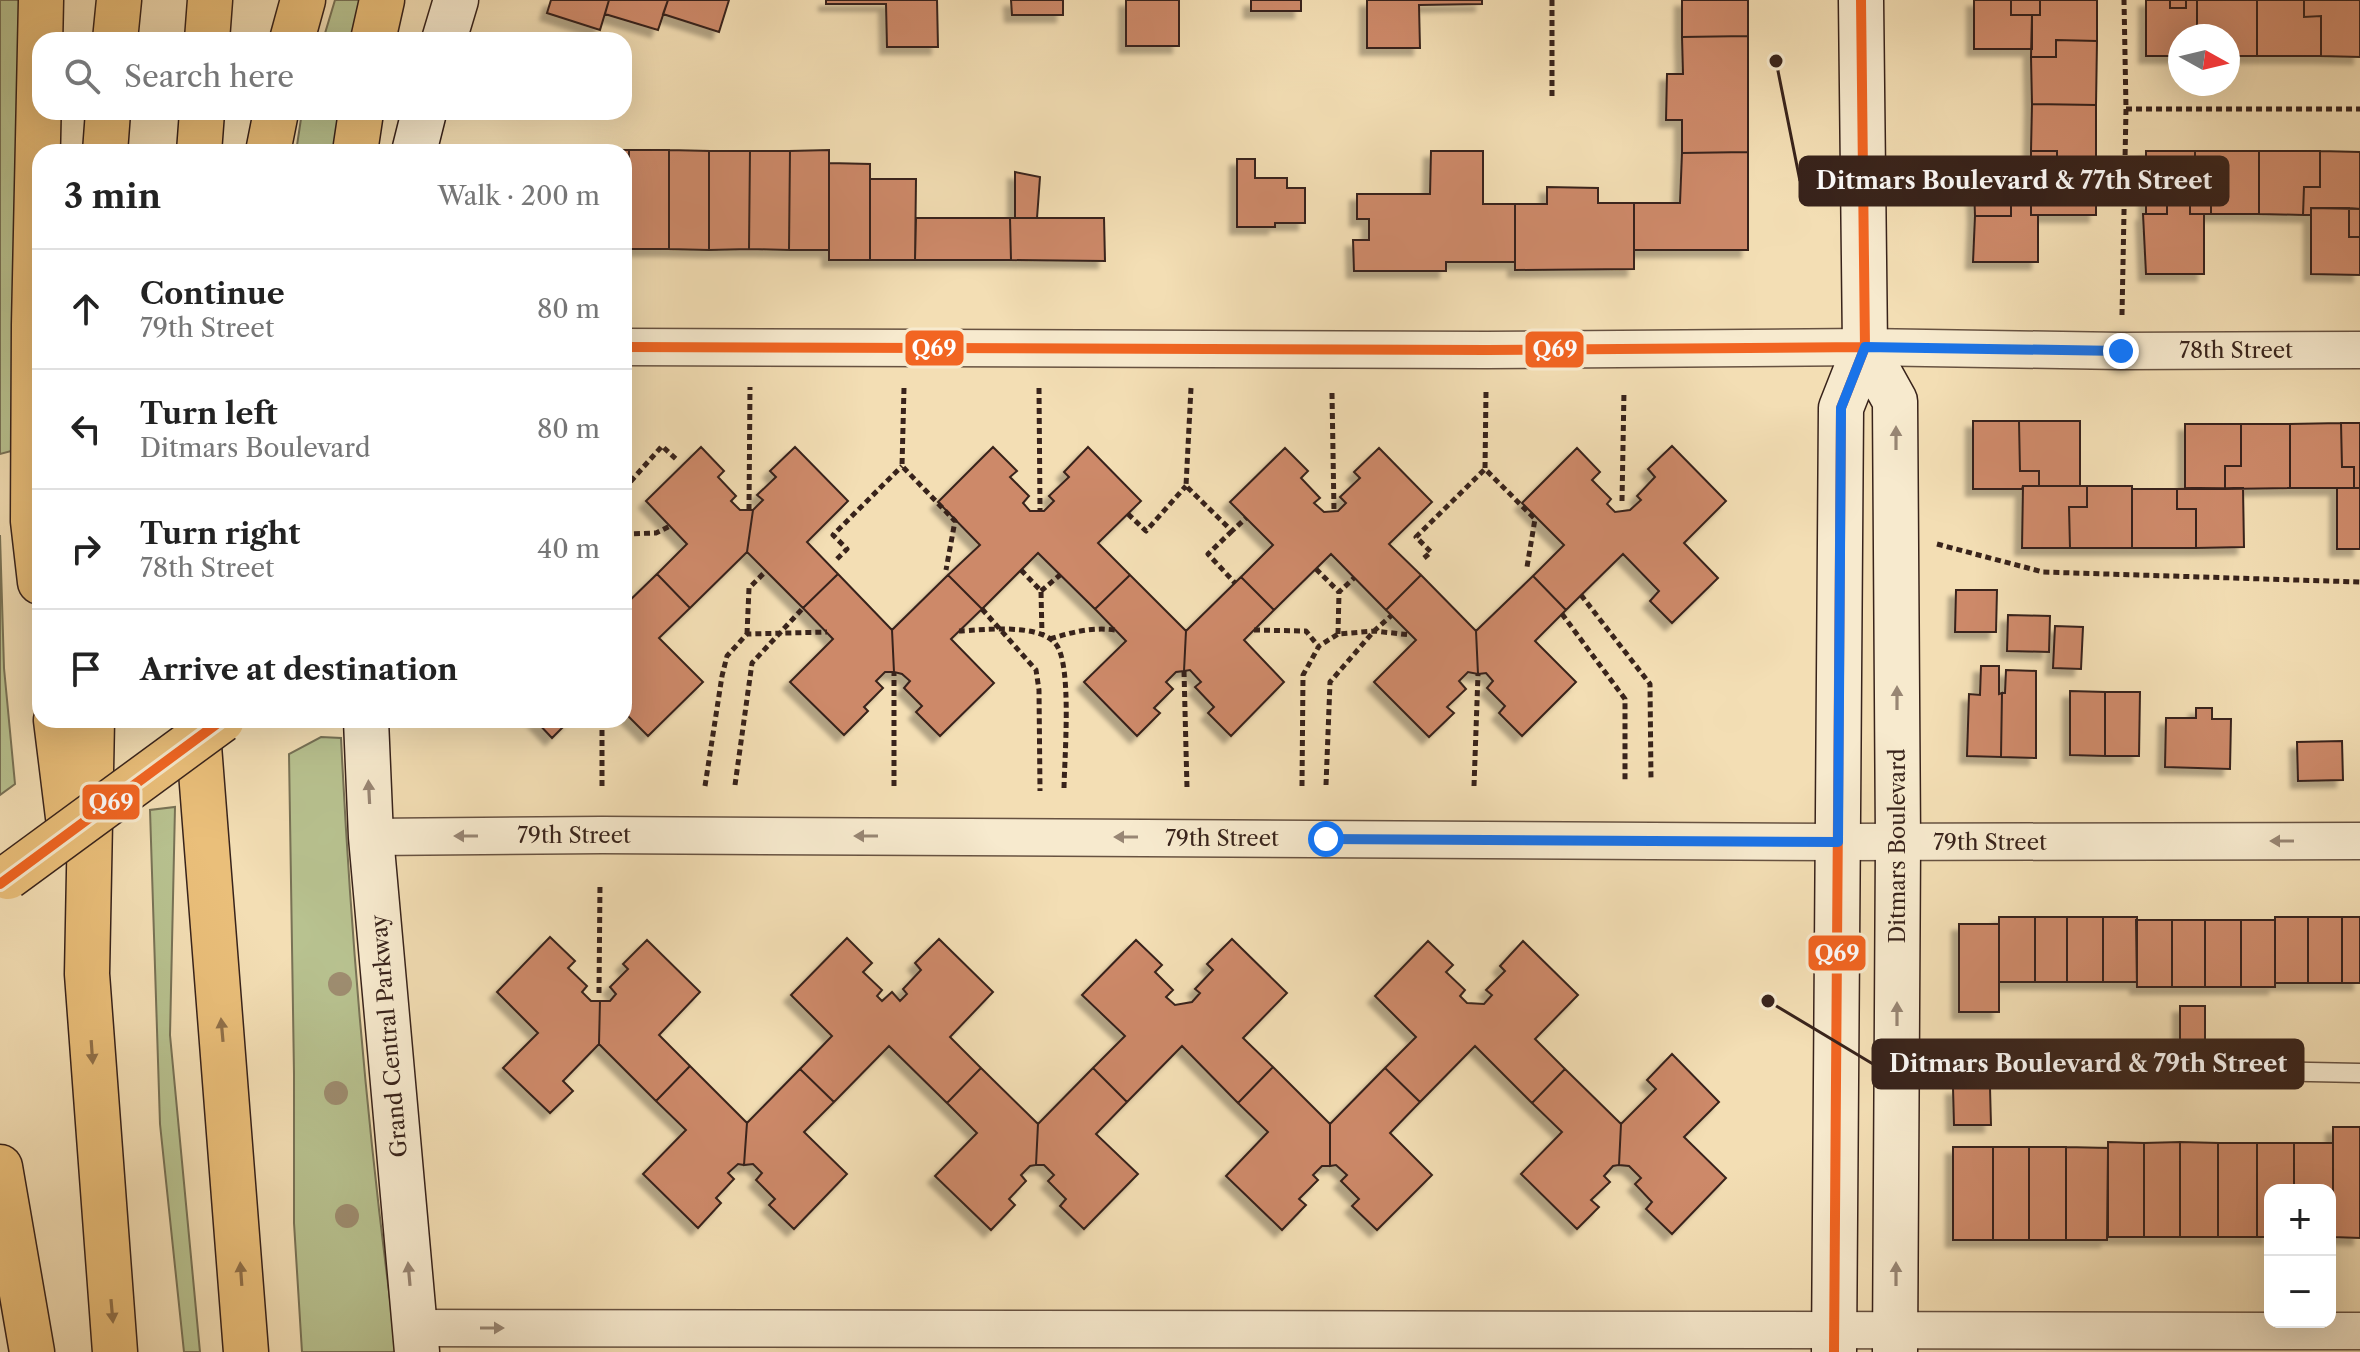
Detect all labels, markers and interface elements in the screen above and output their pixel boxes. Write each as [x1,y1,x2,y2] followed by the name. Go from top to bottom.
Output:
[2168,24,2240,96] north arrow
[32,32,632,120] search box
[60,54,104,98] icon: search
[124,58,294,95] text: Search here
[1800,157,2228,205] callout: Ditmars Boulevard & 77th Street
[1816,166,2212,195] text: Ditmars Boulevard & 77th Street
[64,175,161,217] text: 3 min
[438,180,600,212] text: Walk · 200 m
[140,275,285,312] text: Continue
[64,287,108,331] icon: ahead
[537,293,600,325] text: 80 m
[140,312,274,344] text: 79th Street
[904,329,965,367] line badge: Q69
[1524,330,1585,369] line badge: Q69
[2103,333,2139,369] route end
[911,335,957,362] text: Q69
[1532,336,1578,363] text: Q69
[2179,337,2293,364] street label: 78th Street
[140,395,277,432] text: Turn left
[64,407,108,451] icon: left
[537,413,600,445] text: 80 m
[1890,425,1902,450] one-way arrow
[140,432,371,464] text: Ditmars Boulevard
[140,515,300,552] text: Turn right
[64,527,108,571] icon: right
[537,533,600,565] text: 40 m
[140,552,274,584] text: 78th Street
[64,647,108,691] icon: arrive
[140,651,458,688] text: Arrive at destination
[1891,685,1903,710] one-way arrow
[1884,748,1911,944] street label: Ditmars Boulevard
[362,779,375,804] one-way arrow
[81,783,141,821] line badge: Q69
[88,789,134,816] text: Q69
[1308,821,1344,857] route start
[517,822,631,849] street label: 79th Street
[1165,825,1279,852] street label: 79th Street
[1933,829,2047,856] street label: 79th Street
[453,830,478,842] one-way arrow
[853,830,878,842] one-way arrow
[1113,831,1138,843] one-way arrow
[2269,835,2294,847] one-way arrow
[365,913,413,1159] street label: Grand Central Parkway
[1807,934,1867,972] line badge: Q69
[1814,940,1860,967] text: Q69
[1891,1001,1903,1026] one-way arrow
[216,1017,229,1042] one-way arrow
[86,1040,99,1065] one-way arrow
[1873,1040,2303,1088] callout: Ditmars Boulevard & 79th Street
[1889,1049,2287,1078] text: Ditmars Boulevard & 79th Street
[2264,1184,2336,1328] map controls
[2264,1184,2336,1256] button: +
[2264,1256,2336,1328] button: −
[234,1261,247,1286] one-way arrow
[403,1261,416,1286] one-way arrow
[1890,1261,1902,1286] one-way arrow
[106,1299,119,1324] one-way arrow
[480,1322,505,1334] one-way arrow

